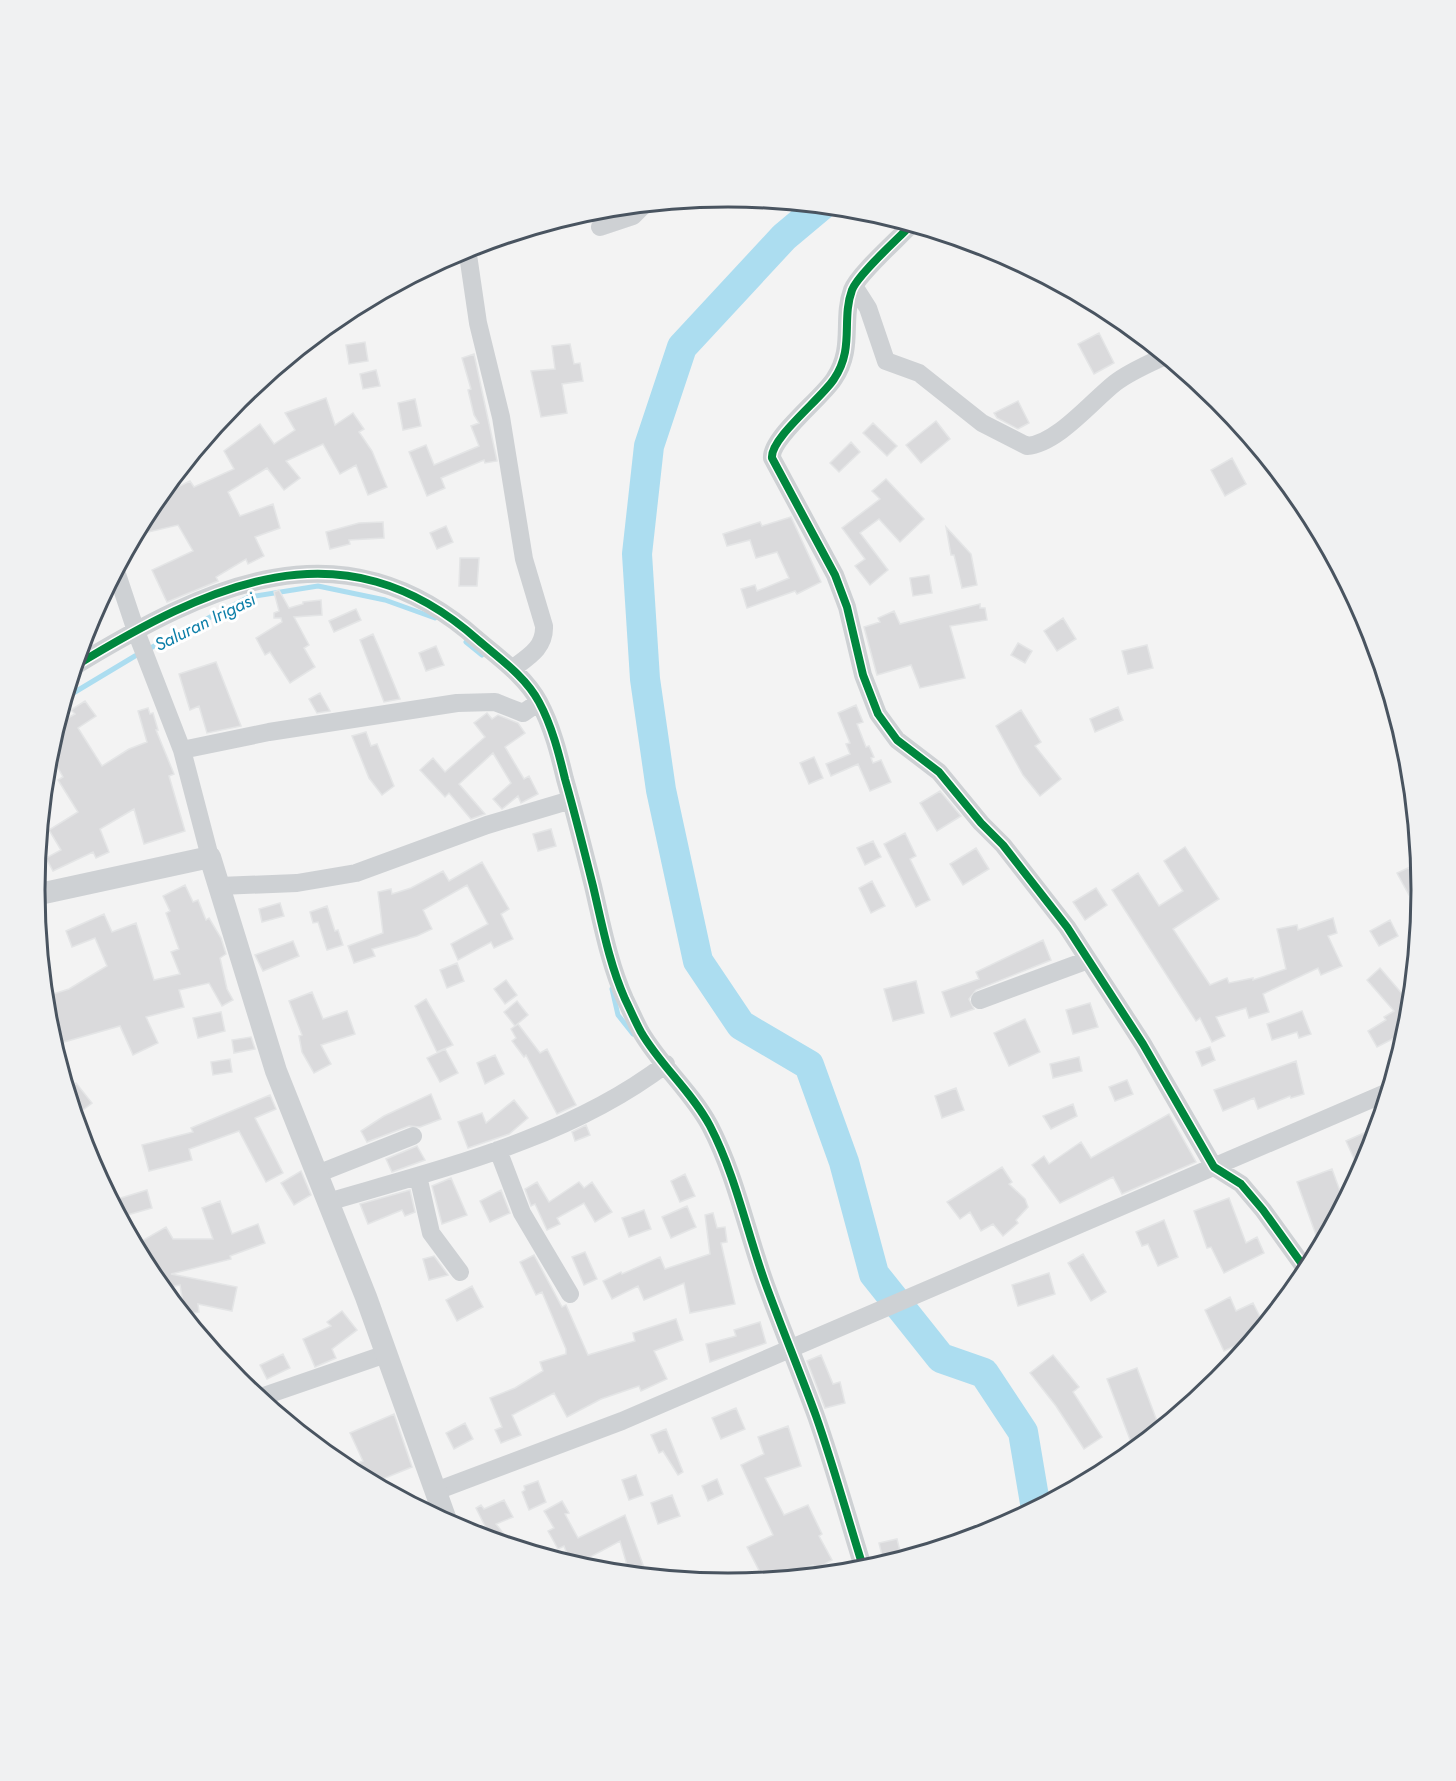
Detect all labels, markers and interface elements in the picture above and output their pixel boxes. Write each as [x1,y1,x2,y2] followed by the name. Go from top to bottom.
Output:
[150,586,260,658] water label: Saluran Irigasi

